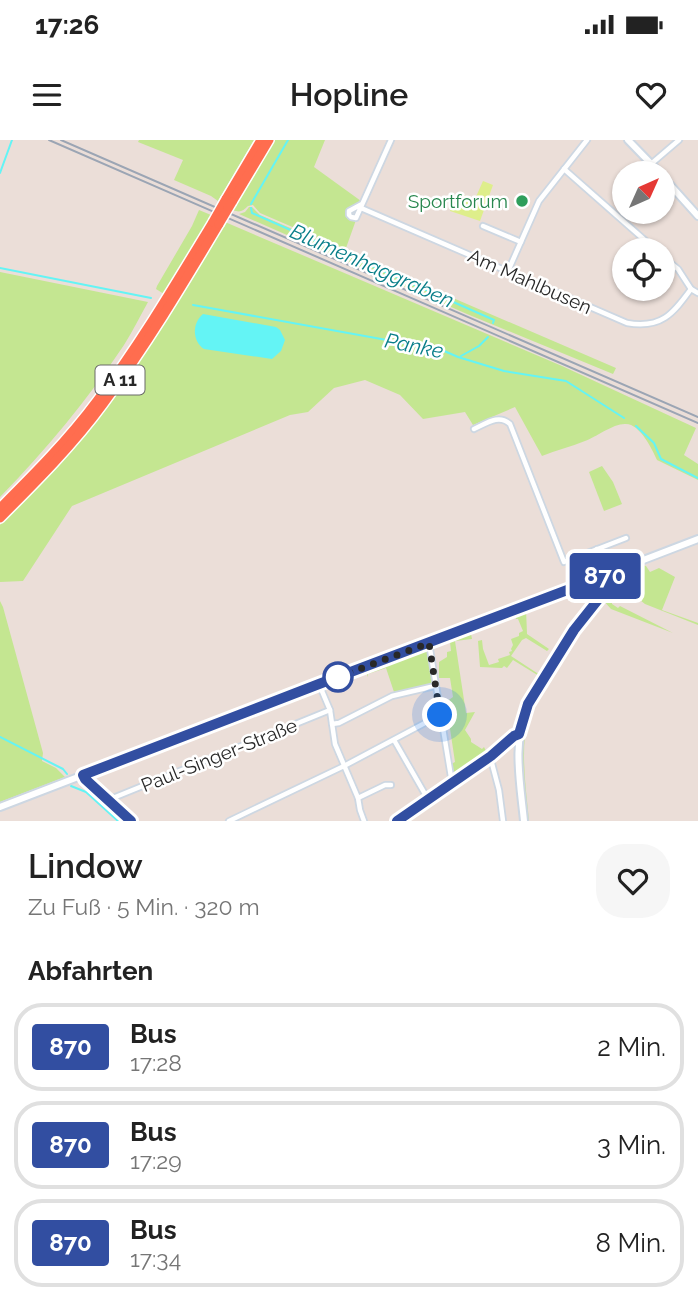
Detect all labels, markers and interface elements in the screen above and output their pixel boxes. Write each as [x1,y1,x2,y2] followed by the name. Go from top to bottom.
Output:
[35,10,99,40] text: 17:26
[28,76,66,114] icon: menu
[290,76,408,113] text: Hopline
[632,76,670,114] icon: heart
[612,161,676,224] north arrow
[612,161,675,301] map controls
[408,190,508,212] place label: Sportforum
[514,193,530,209] marker: Sportforum
[287,218,458,313] water label: Blumenhaggraben
[612,238,675,301] button: locate
[465,244,595,318] street label: Am Mahlbusen
[383,328,446,363] water label: Panke
[96,366,144,394] road number: A 11
[565,553,645,599] line badge: 870
[584,561,626,590] text: 870
[323,662,353,692] unlabelled marker
[422,697,457,732] your location
[138,714,300,796] street label: Paul-Singer-Straße
[596,844,670,918] button: heart
[28,847,143,886] text: Lindow
[28,893,260,920] text: Zu Fuß · 5 Min. · 320 m
[28,956,153,986] text: Abfahrten
[130,1019,177,1049] text: Bus
[49,1032,92,1061] text: 870
[597,1032,666,1062] text: 2 Min.
[130,1049,182,1076] text: 17:28
[130,1117,177,1147] text: Bus
[49,1130,92,1159] text: 870
[597,1130,666,1160] text: 3 Min.
[130,1147,182,1174] text: 17:29
[130,1215,177,1245] text: Bus
[49,1228,92,1257] text: 870
[595,1228,666,1258] text: 8 Min.
[130,1245,181,1272] text: 17:34

